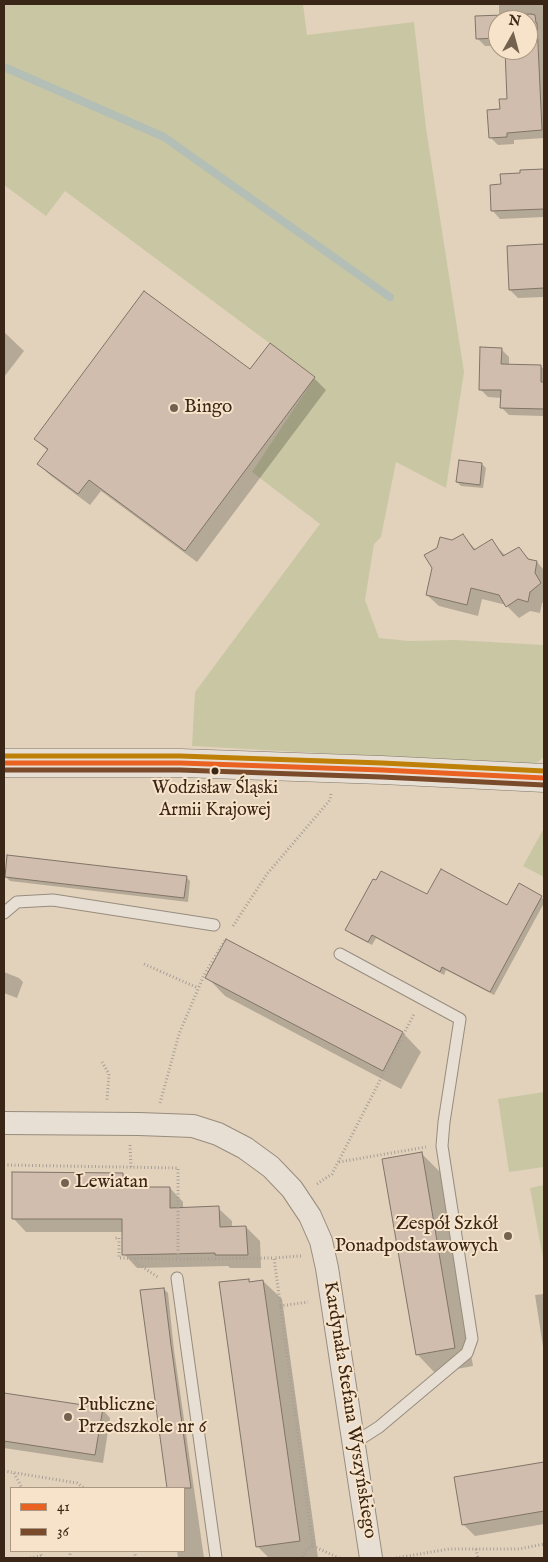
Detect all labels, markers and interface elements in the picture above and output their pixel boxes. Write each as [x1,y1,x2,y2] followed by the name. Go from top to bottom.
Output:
[488,10,538,60] north arrow
[508,11,522,31] text: N
[184,397,232,419] place label: Bingo
[168,402,180,414] marker: Bingo
[210,766,220,776] marker: Wodzisław Śląski Armii Krajowej
[152,778,278,821] place label: Wodzisław Śląski Armii Krajowej
[75,1172,148,1194] place label: Lewiatan
[59,1177,71,1189] marker: Lewiatan
[335,1214,498,1258] place label: Zespół Szkół Ponadpodstawowych
[502,1230,514,1242] marker: Zespół Szkół Ponadpodstawowych
[317,1280,381,1540] street label: Kardynała Stefana Wyszyńskiego
[78,1395,206,1439] place label: Publiczne Przedszkole nr 6
[62,1411,74,1423] marker: Publiczne Przedszkole nr 6
[10,1487,185,1552] legend
[57,1497,70,1516] text: 41
[57,1522,69,1541] text: 36

